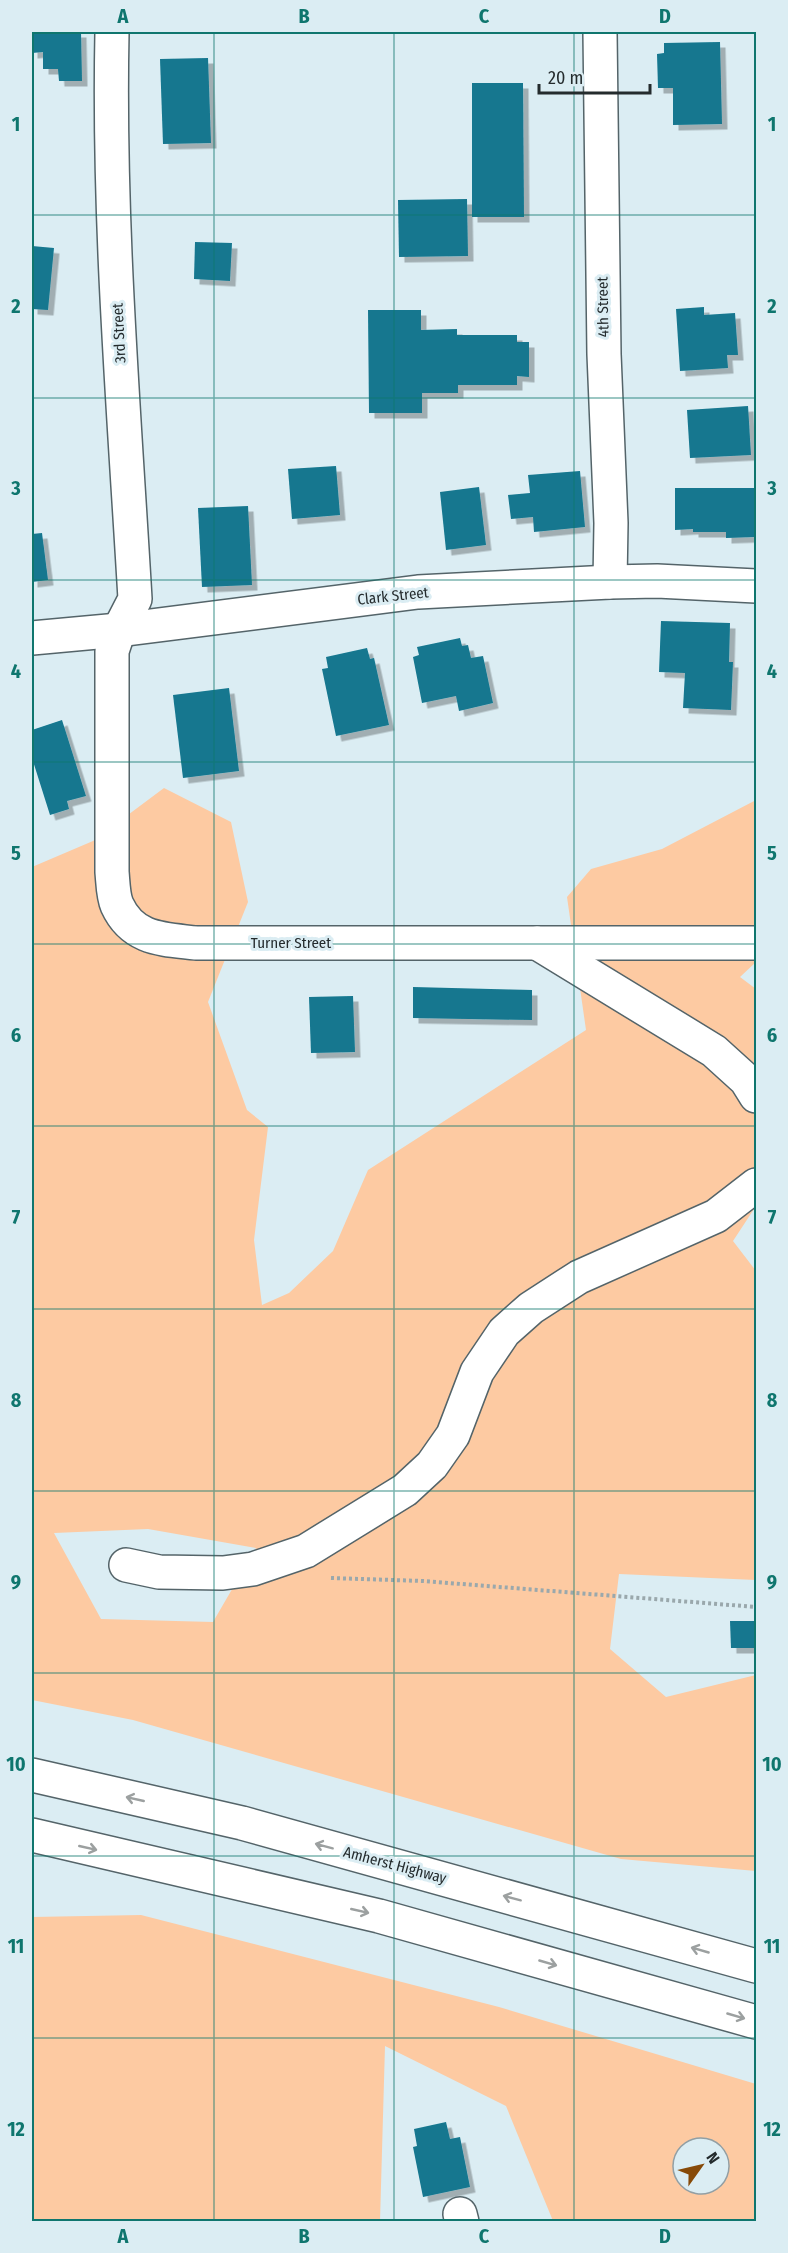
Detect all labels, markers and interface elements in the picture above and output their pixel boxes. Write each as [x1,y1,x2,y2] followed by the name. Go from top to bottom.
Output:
[117,4,130,28] text: A
[298,4,310,28] text: B
[479,4,490,28] text: C
[659,4,671,28] text: D
[539,57,650,95] scale bar
[548,67,583,89] text: 20 m
[12,112,20,136] text: 1
[768,112,776,136] text: 1
[593,277,613,337] street label: 4th Street
[10,294,21,318] text: 2
[766,294,777,318] text: 2
[108,302,130,363] street label: 3rd Street
[10,476,21,500] text: 3
[766,476,777,500] text: 3
[357,583,430,609] street label: Clark Street
[11,659,21,683] text: 4
[767,659,777,683] text: 4
[11,841,21,865] text: 5
[767,841,777,865] text: 5
[251,934,331,952] street label: Turner Street
[11,1023,21,1047] text: 6
[767,1023,777,1047] text: 6
[12,1205,21,1229] text: 7
[768,1205,777,1229] text: 7
[11,1388,22,1412] text: 8
[767,1388,778,1412] text: 8
[11,1570,21,1594] text: 9
[767,1570,777,1594] text: 9
[6,1752,26,1776] text: 10
[762,1752,782,1776] text: 10
[126,1792,145,1804] one-way arrow
[315,1840,334,1851] one-way arrow
[78,1843,98,1854] one-way arrow
[342,1843,449,1887] street label: Amherst Highway
[503,1892,522,1903] one-way arrow
[350,1906,369,1918] one-way arrow
[8,1934,24,1958] text: 11
[764,1934,780,1958] text: 11
[691,1944,710,1955] one-way arrow
[538,1958,557,1970] one-way arrow
[726,2011,745,2023] one-way arrow
[7,2117,25,2141] text: 12
[763,2117,781,2141] text: 12
[671,2136,731,2196] north arrow
[702,2149,724,2167] text: N
[117,2224,130,2248] text: A
[298,2224,310,2248] text: B
[479,2224,490,2248] text: C
[659,2224,671,2248] text: D

